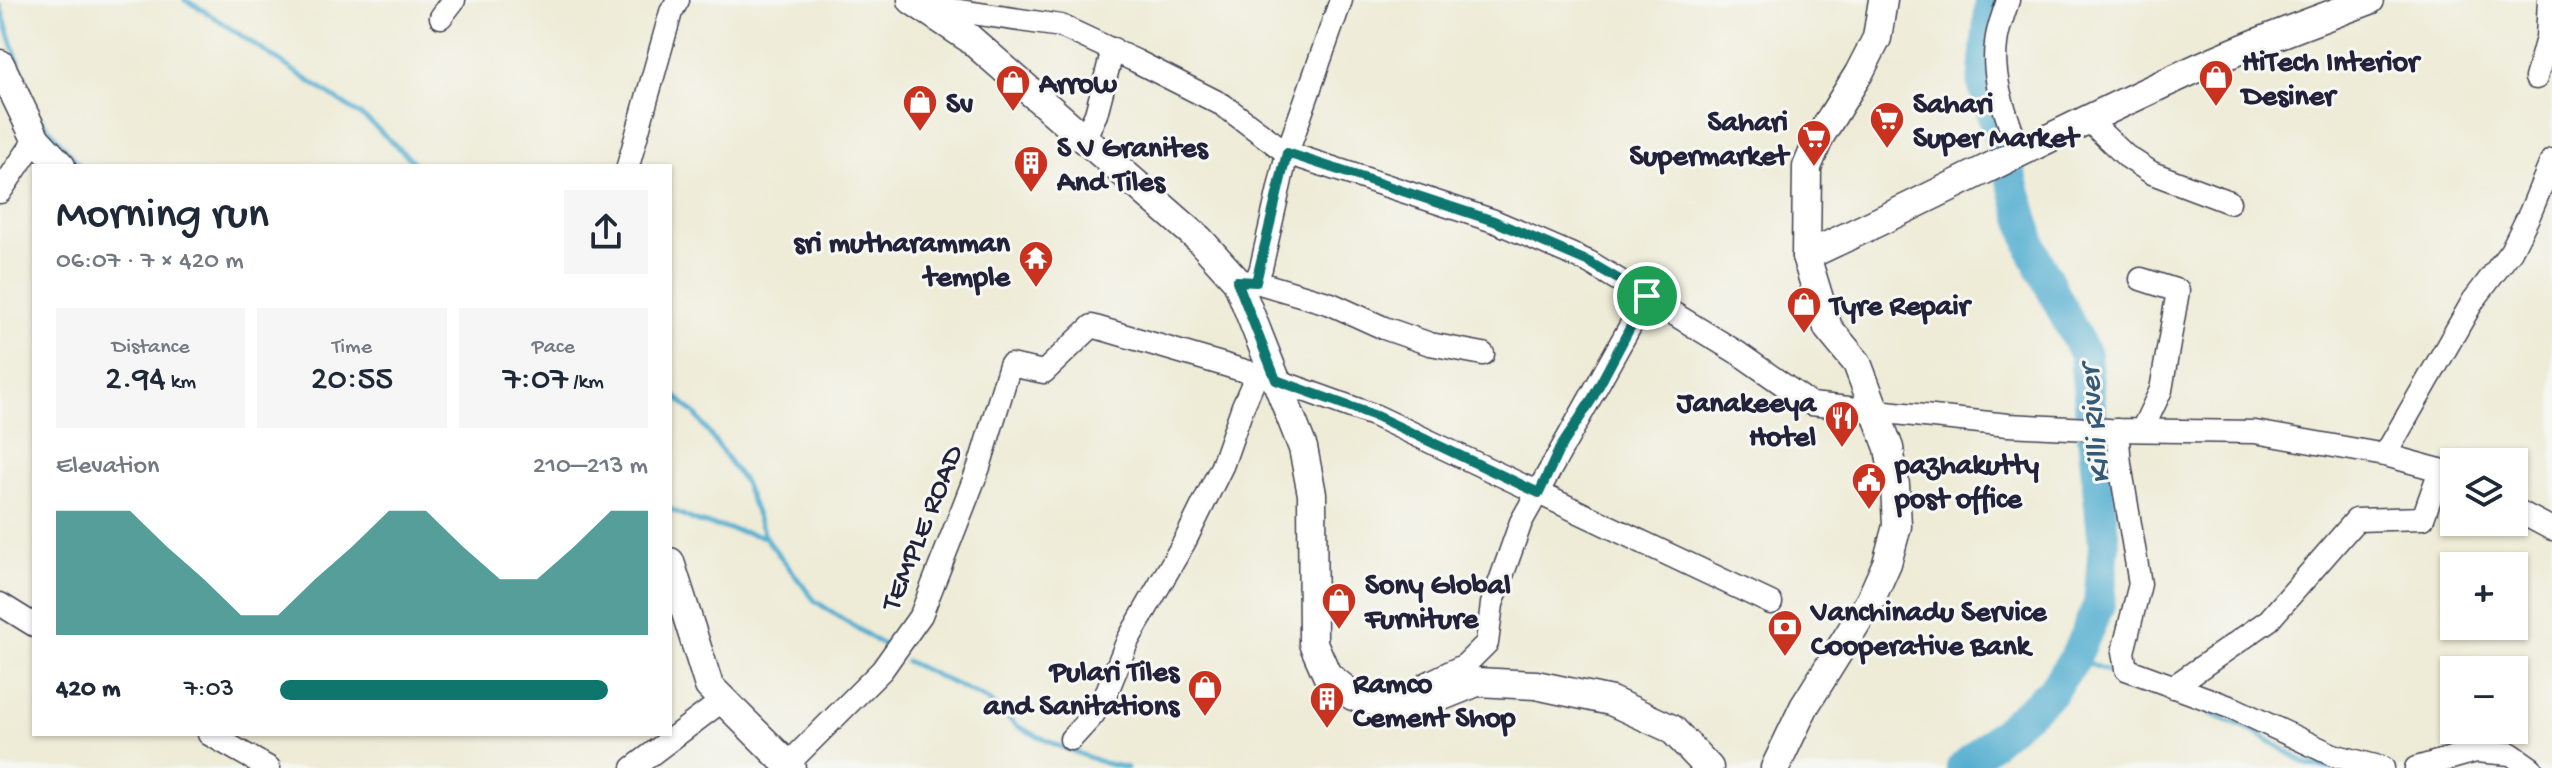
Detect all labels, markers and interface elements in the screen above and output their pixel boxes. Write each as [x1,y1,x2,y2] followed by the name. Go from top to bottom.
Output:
[2239,47,2422,116] place label: HiTech Interior Desiner
[2197,58,2235,108] shop icon: HiTech Interior Desiner
[994,63,1032,113] shop icon: Arrow
[1038,69,1118,104] place label: Arrow
[901,83,939,133] shop icon: Sv
[946,89,973,124] place label: Sv
[1913,89,2081,158] place label: Sahari Super Market
[1868,100,1906,150] supermarket icon: Sahari Super Market
[1629,107,1791,176] place label: Sahari Supermarket
[1795,118,1833,168] supermarket icon: Sahari Supermarket
[1056,133,1209,202] place label: S V Granites And Tiles
[1012,144,1050,194] building icon: S V Granites And Tiles
[564,190,648,274] button: share
[56,191,269,243] text: Morning run
[794,228,1012,297] place label: sri mutharamman temple
[1017,239,1055,289] temple icon: sri mutharamman temple
[56,247,244,278] text: 06:07 · 7 × 420 m
[1613,262,1681,330] pin
[1625,274,1669,318] icon: arrive
[1785,285,1823,335] shop icon: Tyre Repair
[1828,291,1973,326] place label: Tyre Repair
[112,335,190,361] text: Distance
[332,335,372,361] text: Time
[532,335,575,361] text: Pace
[2071,358,2122,486] water label: Killi River
[105,361,166,401] text: 2.94
[311,361,393,401] text: 20:55
[503,361,568,401] text: 7:07
[166,370,196,396] text: km
[568,370,604,396] text: /km
[1676,388,1817,457] place label: Janakeeya Hotel
[1823,399,1861,449] restaurant icon: Janakeeya Hotel
[874,440,973,618] street label: TEMPLE ROAD
[2440,448,2528,744] map controls
[2440,448,2528,536] button: layers
[1894,450,2039,519] place label: pazhakutty post office
[56,452,159,483] text: Elevation
[533,452,648,483] text: 210–213 m
[1850,461,1888,511] public building icon: pazhakutty post office
[2440,552,2528,640] button: +
[1364,570,1511,639] place label: Sony Global Furniture
[1320,581,1358,631] shop icon: Sony Global Furniture
[1809,597,2048,666] place label: Vanchinadu Service Cooperative Bank
[1766,608,1804,658] bank icon: Vanchinadu Service Cooperative Bank
[2440,656,2528,744] button: −
[983,657,1181,726] place label: Pulari Tiles and Sanitations
[1186,668,1224,718] shop icon: Pulari Tiles and Sanitations
[1352,669,1516,738] place label: Ramco Cement Shop
[56,675,120,706] text: 420 m
[184,675,234,706] text: 7:03
[1308,680,1346,730] building icon: Ramco Cement Shop

